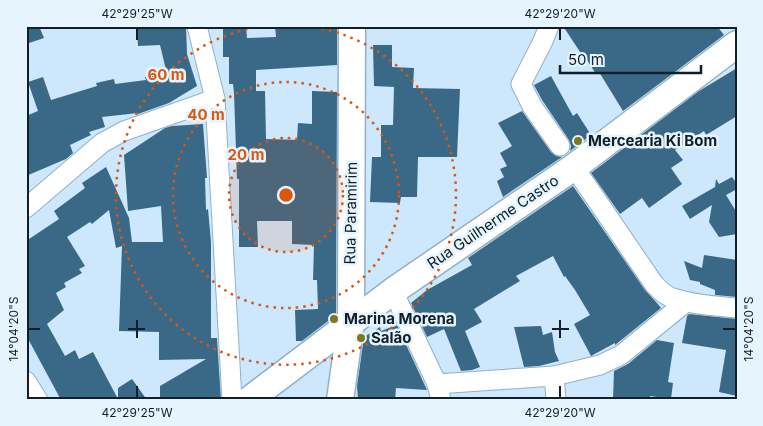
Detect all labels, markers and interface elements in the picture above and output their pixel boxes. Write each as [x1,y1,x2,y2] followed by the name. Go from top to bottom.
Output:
[102,6,173,21] text: 42°29'25"W
[524,6,596,21] text: 42°29'20"W
[560,42,702,74] scale bar
[568,50,604,69] text: 50 m
[147,65,185,84] text: 60 m
[187,105,225,124] text: 40 m
[588,131,717,150] place label: Mercearia Ki Bom
[572,135,584,147] marker: Mercearia Ki Bom
[228,145,264,164] text: 20 m
[340,161,361,264] street label: Rua Paramirim
[423,170,562,273] street label: Rua Guilherme Castro
[277,186,295,204] centre of rings
[6,296,21,361] text: 14°04'20"S
[741,296,756,361] text: 14°04'20"S
[344,309,454,328] place label: Marina Morena
[328,313,340,325] marker: Marina Morena
[371,328,412,347] place label: Salão
[355,332,367,344] marker: Salão
[102,405,173,420] text: 42°29'25"W
[524,405,596,420] text: 42°29'20"W

